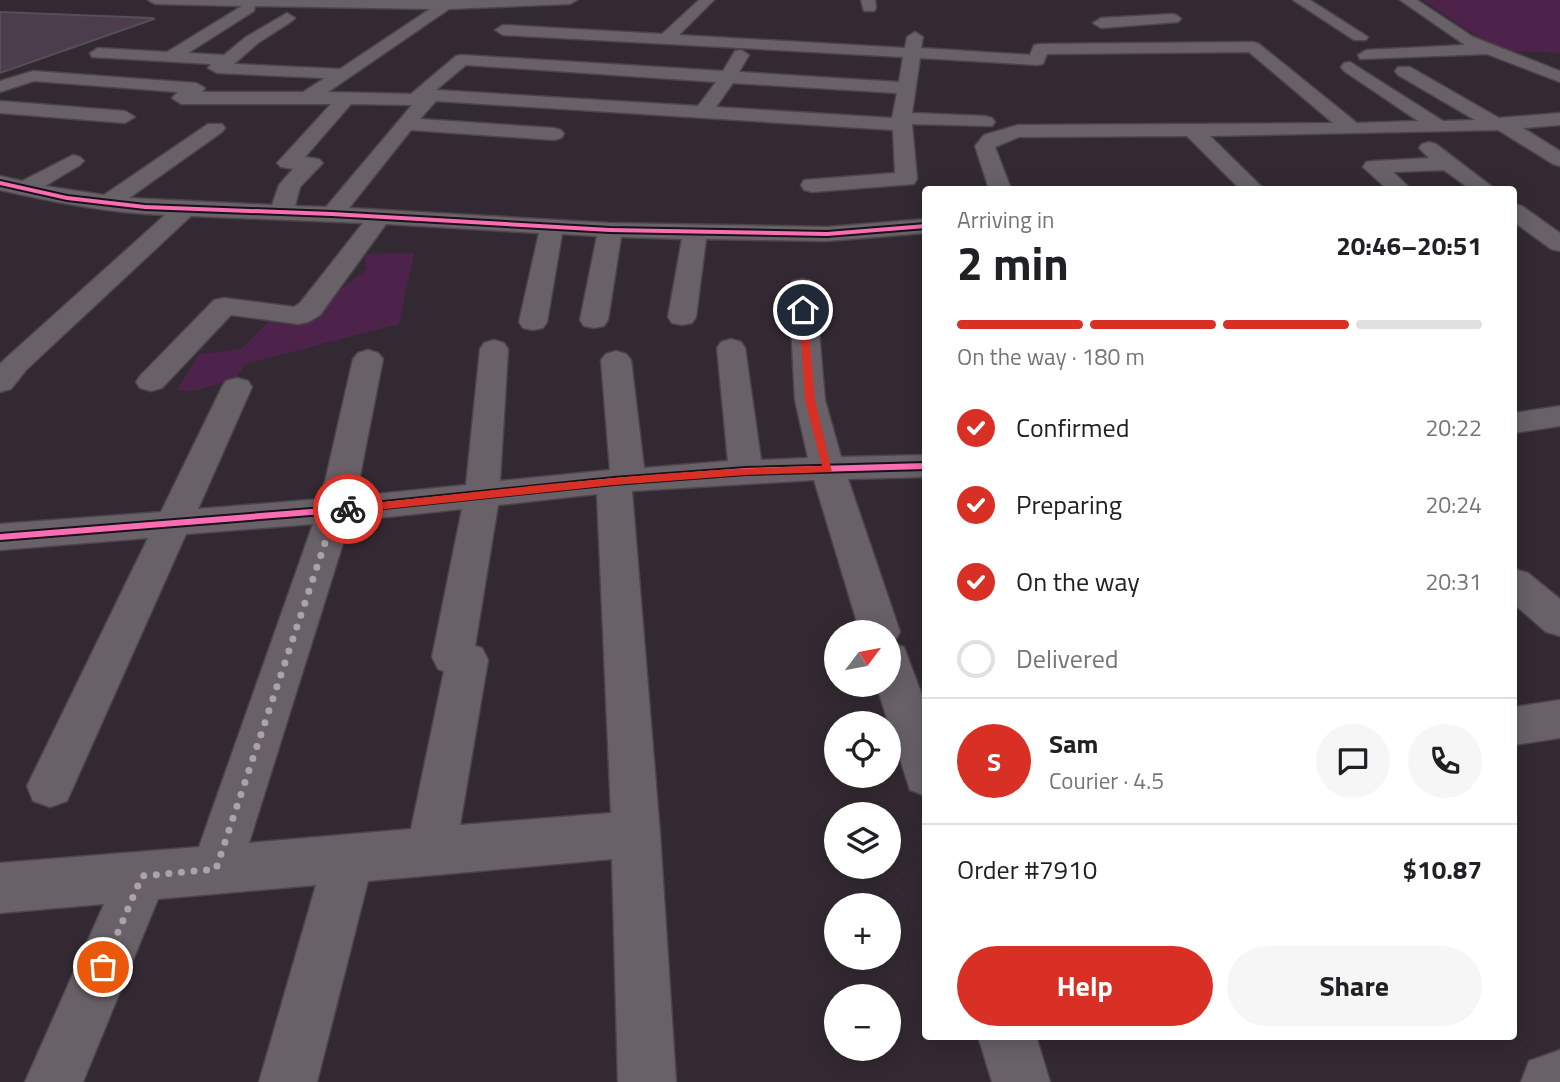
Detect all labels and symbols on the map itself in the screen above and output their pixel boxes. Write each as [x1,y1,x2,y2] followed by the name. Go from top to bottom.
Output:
[773,280,833,340] pin
[313,474,383,544] courier
[824,620,901,696] north arrow
[73,937,133,997] pin

